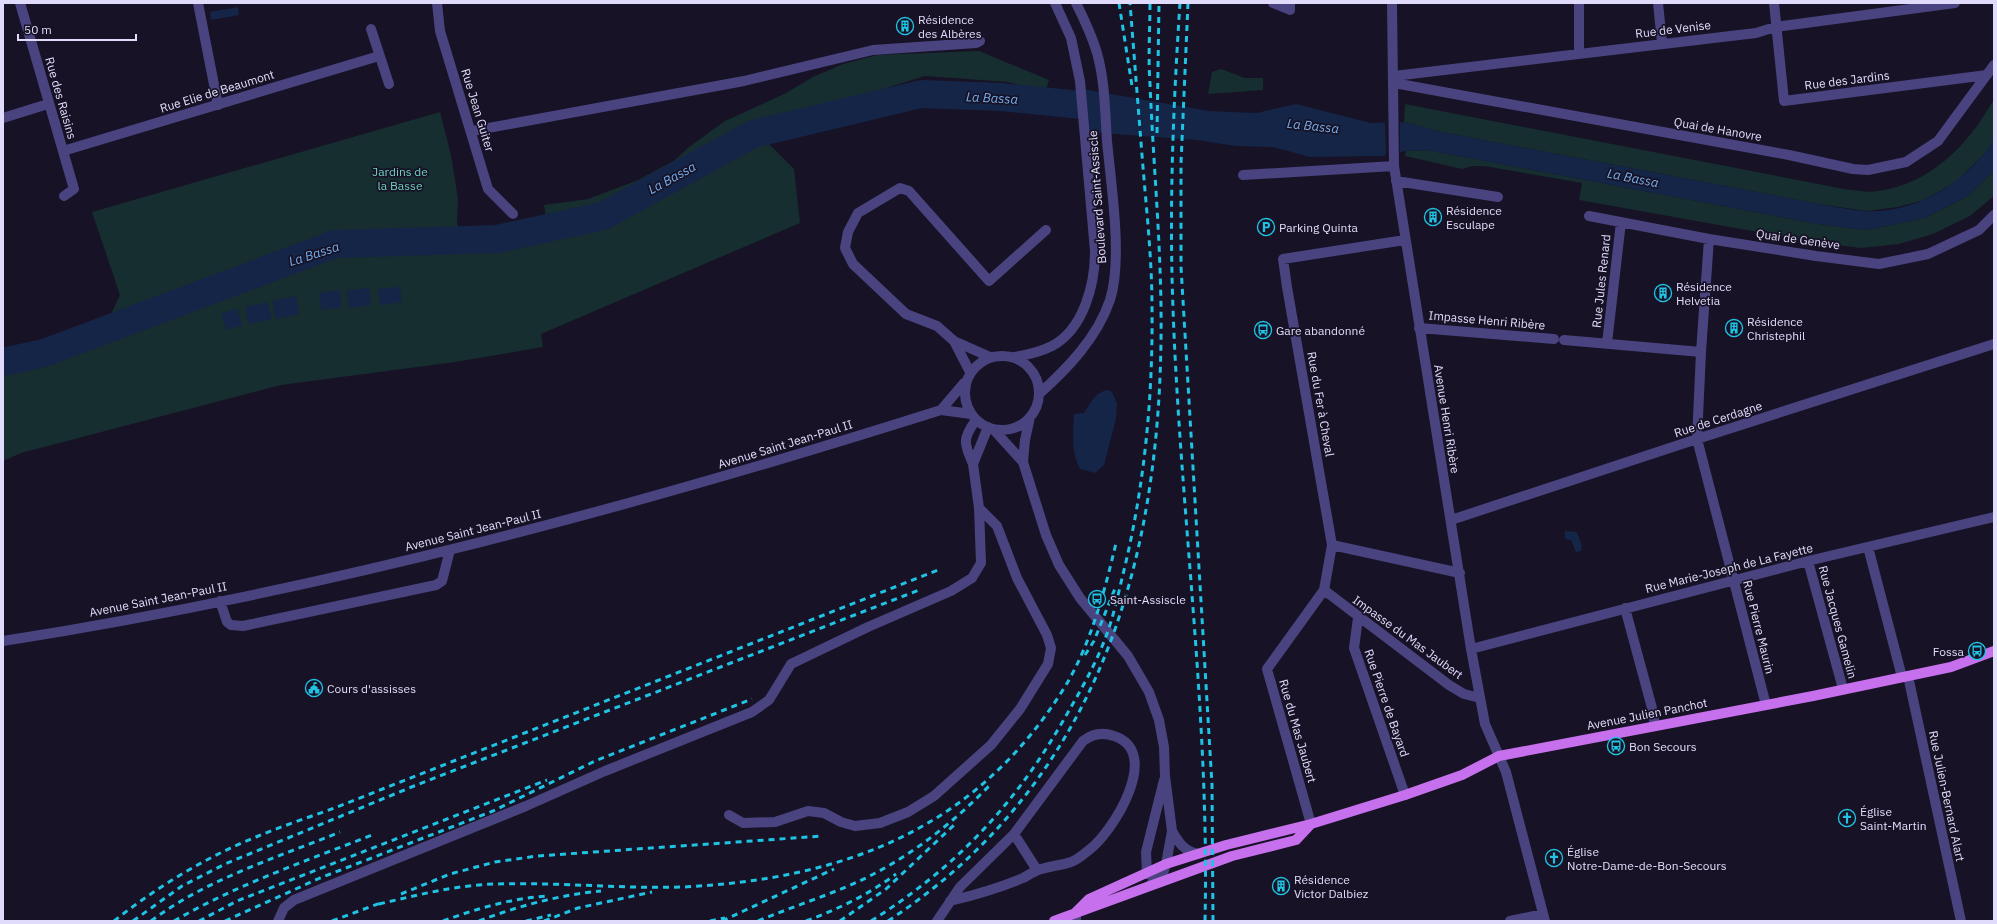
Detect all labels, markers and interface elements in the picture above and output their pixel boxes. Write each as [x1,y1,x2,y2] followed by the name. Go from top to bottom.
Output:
[918,12,982,41] place label: Résidence des Albères
[18,16,136,42] scale bar
[895,16,915,36] building icon: Résidence des Albères
[1634,17,1712,41] street label: Rue de Venise
[24,22,52,37] text: 50 m
[42,55,80,141] street label: Rue des Raisins
[158,66,276,116] street label: Rue Elie de Beaumont
[458,67,498,154] street label: Rue Jean Guiter
[1804,67,1891,93] street label: Rue des Jardins
[966,88,1018,108] water label: La Bassa
[1673,114,1764,144] street label: Quai de Hanovre
[1286,115,1340,137] water label: La Bassa
[1085,130,1109,264] street label: Boulevard Saint-Assiscle
[645,158,699,198] water label: La Bassa
[372,164,428,193] park label: Jardins de la Basse
[1606,165,1660,191] water label: La Bassa
[1446,203,1502,232] place label: Résidence Esculape
[1423,207,1443,227] building icon: Résidence Esculape
[1256,217,1276,237] parking icon: Parking Quinta
[1279,220,1359,235] place label: Parking Quinta
[1755,226,1841,252] street label: Quai de Genève
[1589,233,1613,329] street label: Rue Jules Renard
[287,238,341,270] water label: La Bassa
[1676,279,1732,308] place label: Résidence Helvetia
[1653,283,1673,303] building icon: Résidence Helvetia
[1428,307,1546,333] street label: Impasse Henri Ribère
[1747,314,1805,343] place label: Résidence Christephil
[1724,318,1744,338] building icon: Résidence Christephil
[1253,320,1273,340] bus stop icon: Gare abandonné
[1276,323,1365,338] place label: Gare abandonné
[1304,350,1338,458] street label: Rue du Fer à Cheval
[1431,363,1463,475] street label: Avenue Henri Ribère
[1672,398,1764,440] street label: Rue de Cerdagne
[716,416,854,472] street label: Avenue Saint Jean-Paul II
[403,506,543,554] street label: Avenue Saint Jean-Paul II
[1644,540,1815,596] street label: Rue Marie-Joseph de La Fayette
[1816,564,1860,680] street label: Rue Jacques Gamelin
[88,578,228,620] street label: Avenue Saint Jean-Paul II
[1740,579,1778,675] street label: Rue Pierre Maurin
[1087,589,1107,609] bus stop icon: Saint-Assiscle
[1110,592,1186,607] place label: Saint-Assiscle
[1350,592,1466,682] street label: Impasse du Mas Jaubert
[1967,641,1987,661] bus stop icon: Fossa
[1933,644,1965,659] place label: Fossa
[1362,647,1412,759] street label: Rue Pierre de Bayard
[304,678,324,698] public building icon: Cours d'assisses
[1276,678,1320,784] street label: Rue du Mas Jaubert
[327,681,416,696] place label: Cours d'assisses
[1585,695,1709,733] street label: Avenue Julien Panchot
[1926,729,1968,863] street label: Rue Julien-Bernard Alart
[1606,736,1626,756] bus stop icon: Bon Secours
[1629,739,1697,754] place label: Bon Secours
[1860,804,1927,833] place label: Église Saint-Martin
[1837,808,1857,828] church icon: Église Saint-Martin
[1567,844,1727,873] place label: Église Notre-Dame-de-Bon-Secours
[1544,848,1564,868] church icon: Église Notre-Dame-de-Bon-Secours
[1294,872,1369,901] place label: Résidence Victor Dalbiez
[1271,876,1291,896] building icon: Résidence Victor Dalbiez

